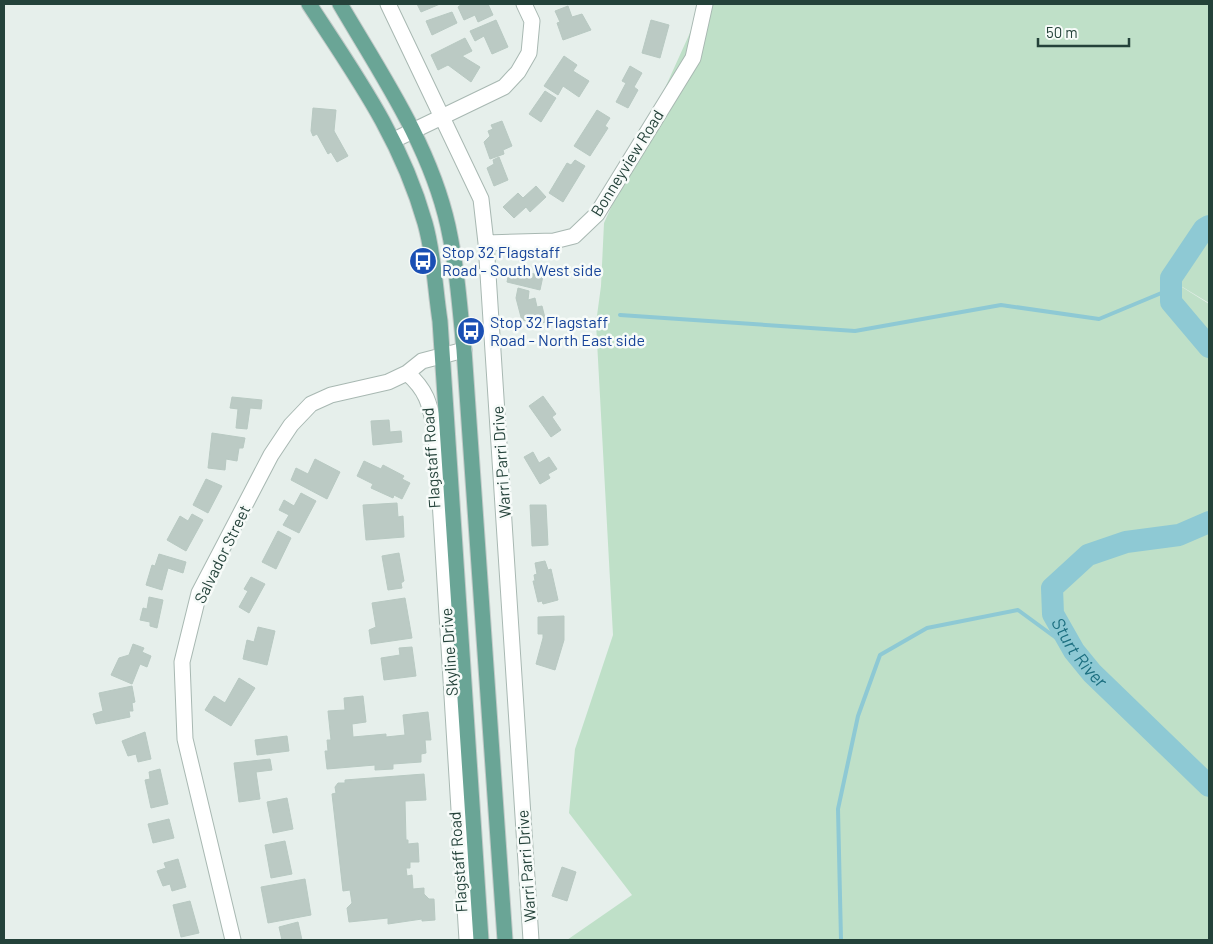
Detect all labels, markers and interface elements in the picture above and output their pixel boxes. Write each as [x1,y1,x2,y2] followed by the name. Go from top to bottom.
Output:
[1038,15,1129,47] scale bar
[1046,23,1078,41] text: 50 m
[586,106,667,219] street label: Bonneyview Road
[442,242,602,279] place label: Stop 32 Flagstaff Road - South West side
[408,246,438,276] bus stop icon: Stop 32 Flagstaff Road - South West side
[490,312,645,349] place label: Stop 32 Flagstaff Road - North East side
[456,316,486,346] bus stop icon: Stop 32 Flagstaff Road - North East side
[487,405,514,519] street label: Warri Parri Drive
[418,407,444,509] street label: Flagstaff Road
[190,502,254,606] street label: Salvador Street
[436,607,461,697] street label: Skyline Drive
[1047,613,1113,692] water label: Sturt River
[512,809,539,923] street label: Warri Parri Drive
[445,811,471,913] street label: Flagstaff Road

